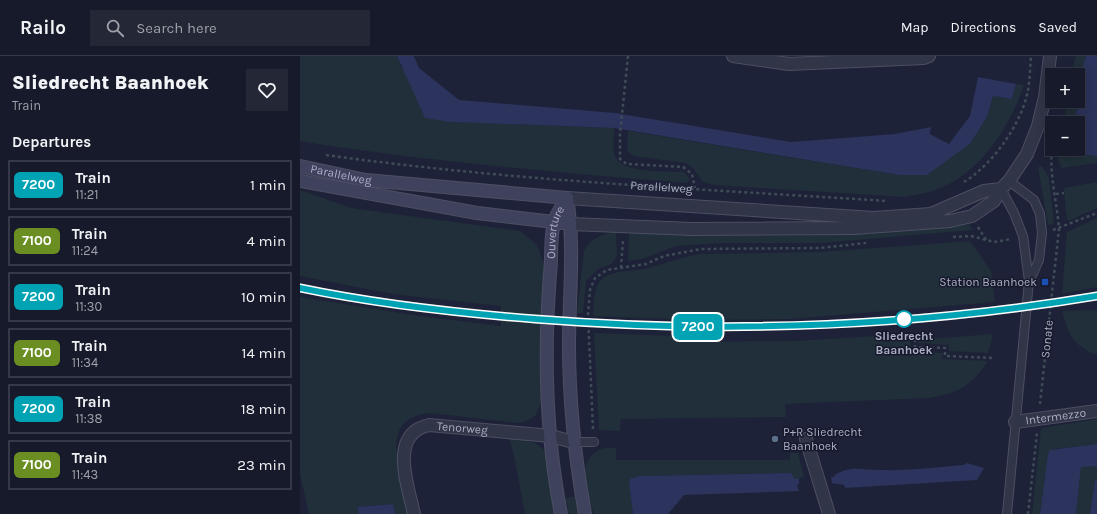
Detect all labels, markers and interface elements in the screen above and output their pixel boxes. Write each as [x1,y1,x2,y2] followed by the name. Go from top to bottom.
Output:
[90,10,370,46] search box
[20,17,66,39] text: Railo
[104,17,126,39] icon: search
[136,19,217,37] text: Search here
[901,19,929,36] text: Map
[951,19,1016,36] text: Directions
[1038,19,1077,36] text: Saved
[1045,68,1085,156] map controls
[1045,68,1085,108] button: +
[246,69,288,111] button: heart
[12,72,209,94] text: Sliedrecht Baanhoek
[12,98,41,113] text: Train
[1045,116,1085,156] button: −
[12,133,91,151] text: Departures
[309,161,372,187] street label: Parallelweg
[75,169,111,187] text: Train
[22,176,55,193] text: 7200
[250,176,286,194] text: 1 min
[630,178,693,196] street label: Parallelweg
[75,187,99,202] text: 11:21
[544,203,567,259] street label: Ouverture
[72,225,107,243] text: Train
[22,232,52,249] text: 7100
[247,232,286,250] text: 4 min
[72,243,98,258] text: 11:24
[939,275,1037,289] place label: Station Baanhoek
[1040,277,1050,287] marker: Station Baanhoek
[75,281,111,299] text: Train
[22,288,55,305] text: 7200
[241,288,286,306] text: 10 min
[75,299,102,314] text: 11:30
[895,310,913,328] marker: Sliedrecht Baanhoek
[670,314,726,340] line badge: 7200
[681,318,715,335] text: 7200
[1038,319,1056,359] street label: Sonate
[875,329,934,357] place label: Sliedrecht Baanhoek
[72,337,107,355] text: Train
[22,344,52,361] text: 7100
[242,344,286,362] text: 14 min
[72,355,98,370] text: 11:34
[75,393,111,411] text: Train
[22,400,55,417] text: 7200
[241,400,286,418] text: 18 min
[1024,406,1087,428] street label: Intermezzo
[75,411,102,426] text: 11:38
[436,419,489,437] street label: Tenorweg
[783,425,863,453] place label: P+R Sliedrecht Baanhoek
[770,434,780,444] marker: P+R Sliedrecht Baanhoek
[72,449,107,467] text: Train
[22,456,52,473] text: 7100
[237,456,286,474] text: 23 min
[72,467,98,482] text: 11:43

